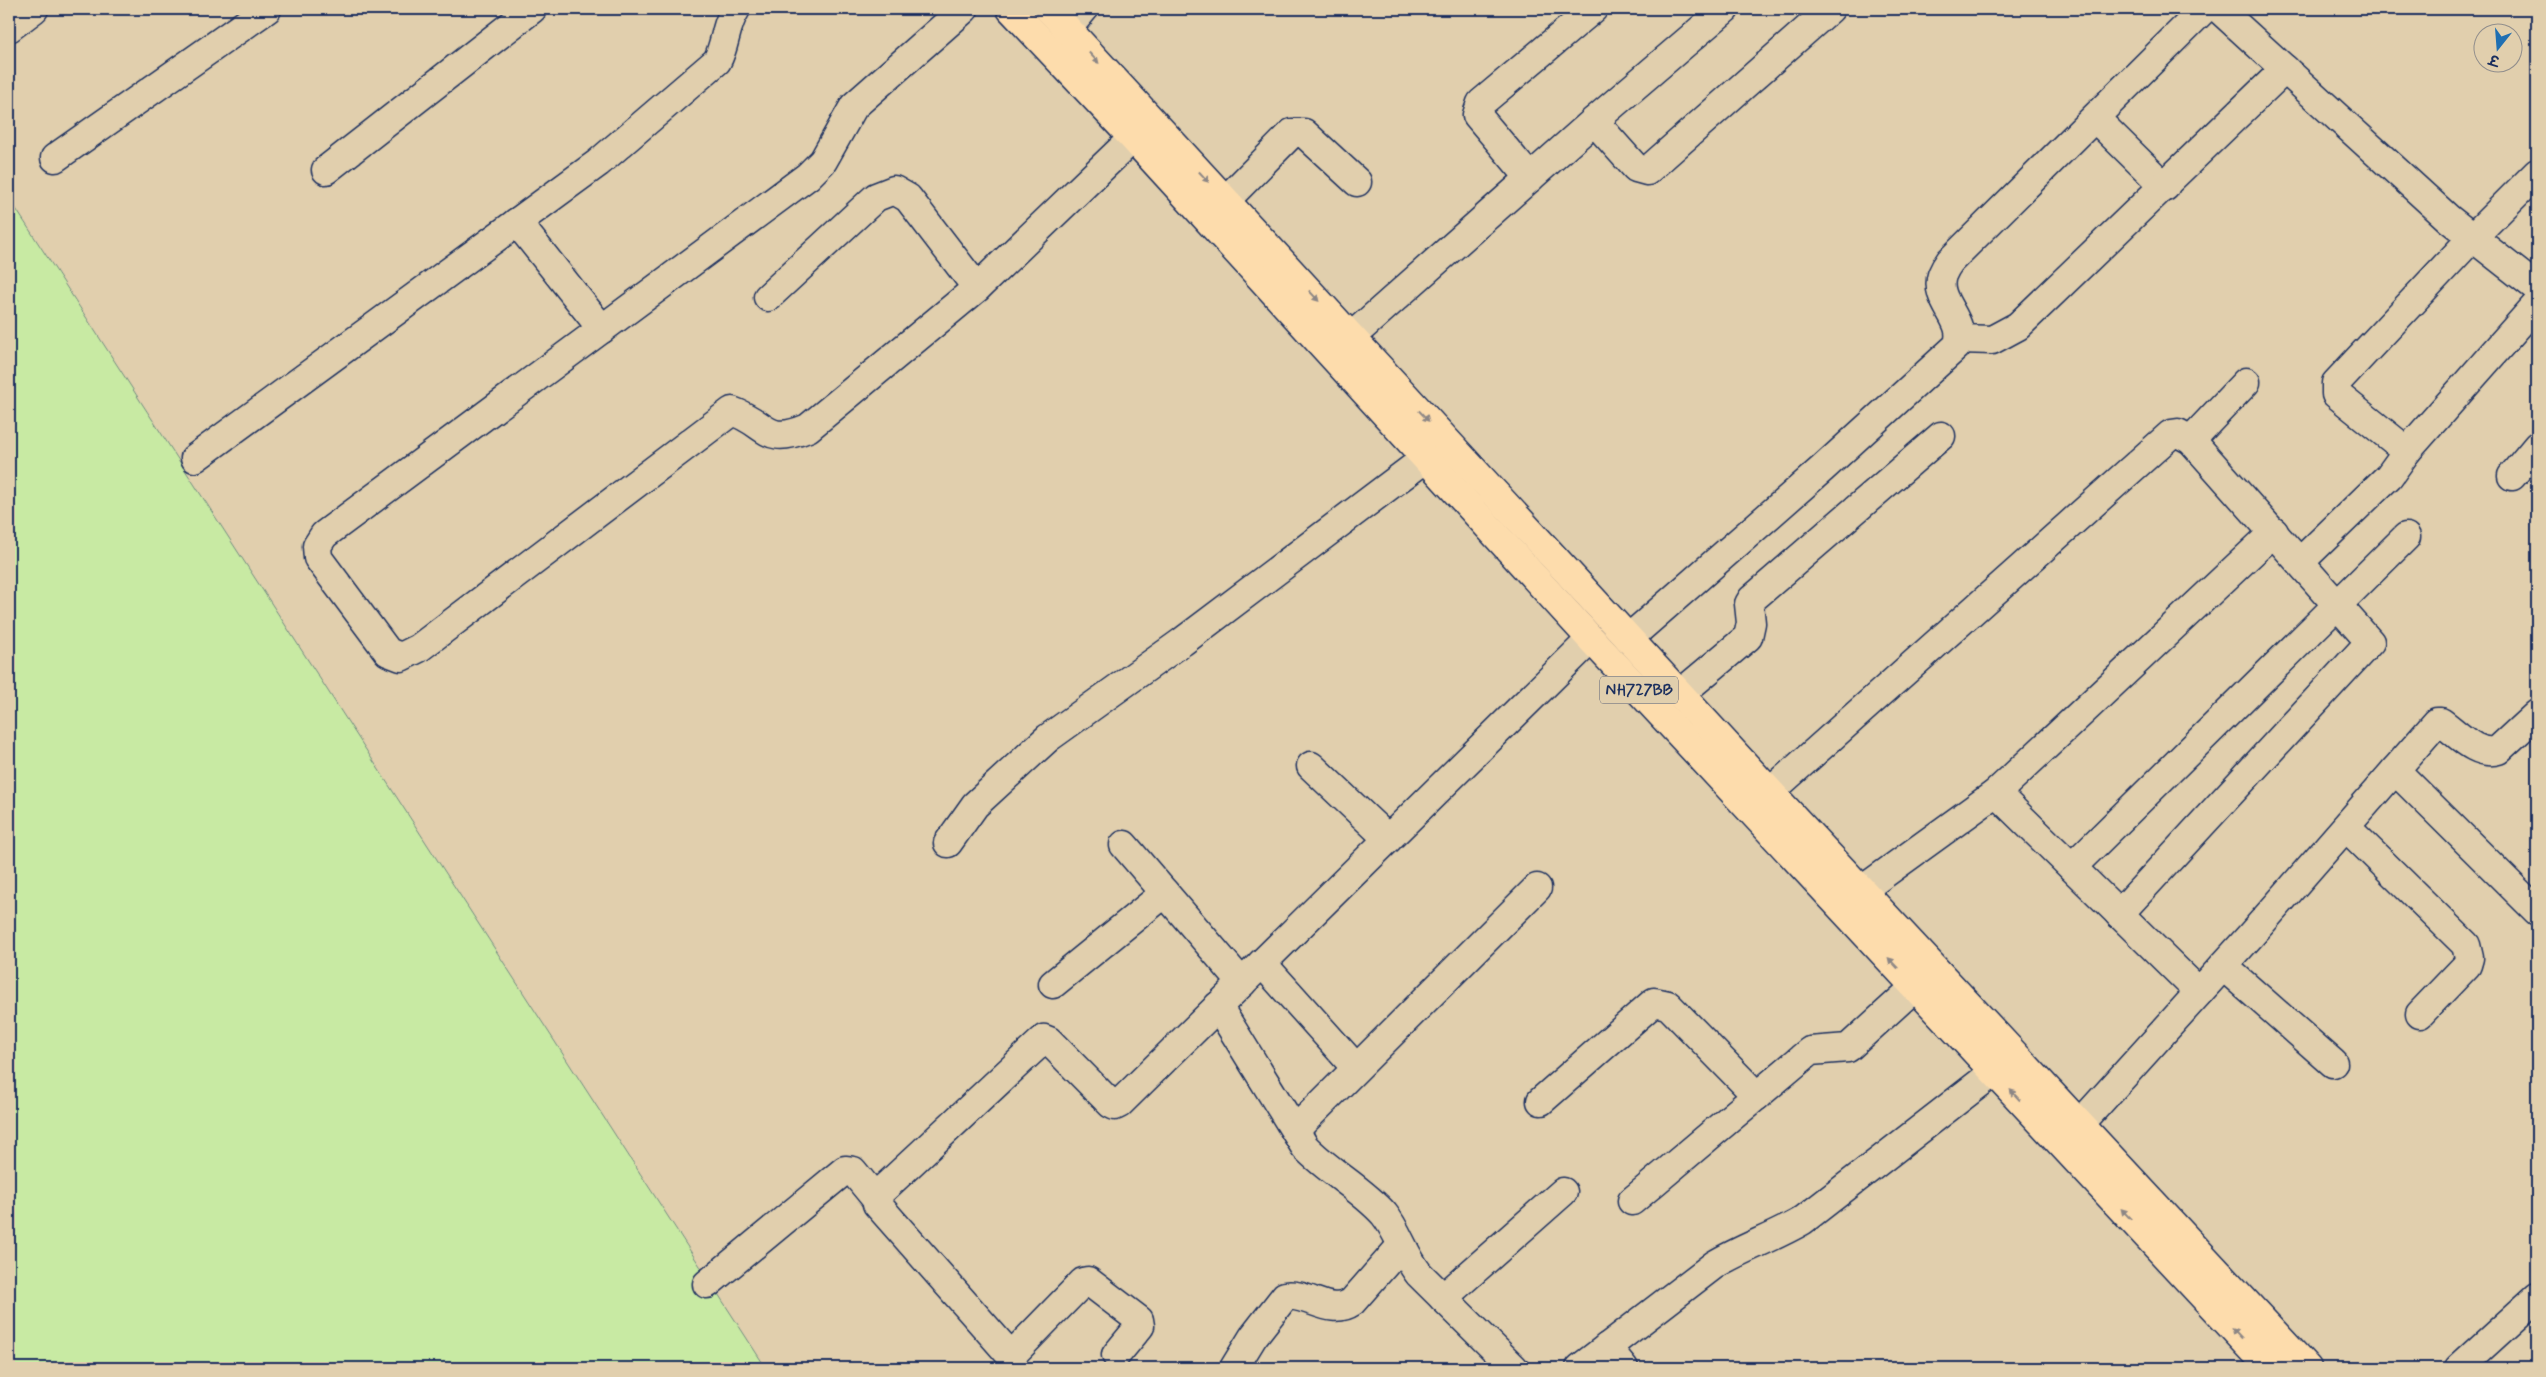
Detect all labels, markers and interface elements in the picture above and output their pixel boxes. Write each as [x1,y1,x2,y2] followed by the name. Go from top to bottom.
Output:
[2474,22,2524,72] north arrow
[2486,49,2503,70] text: उ
[1088,51,1100,63] one-way arrow
[1198,170,1210,182] one-way arrow
[1309,290,1320,303] one-way arrow
[1419,409,1430,422] one-way arrow
[1600,676,1678,704] road number: NH727BB
[1887,957,1899,969] one-way arrow
[2009,1089,2021,1101] one-way arrow
[2120,1208,2132,1220] one-way arrow
[2231,1327,2243,1339] one-way arrow

